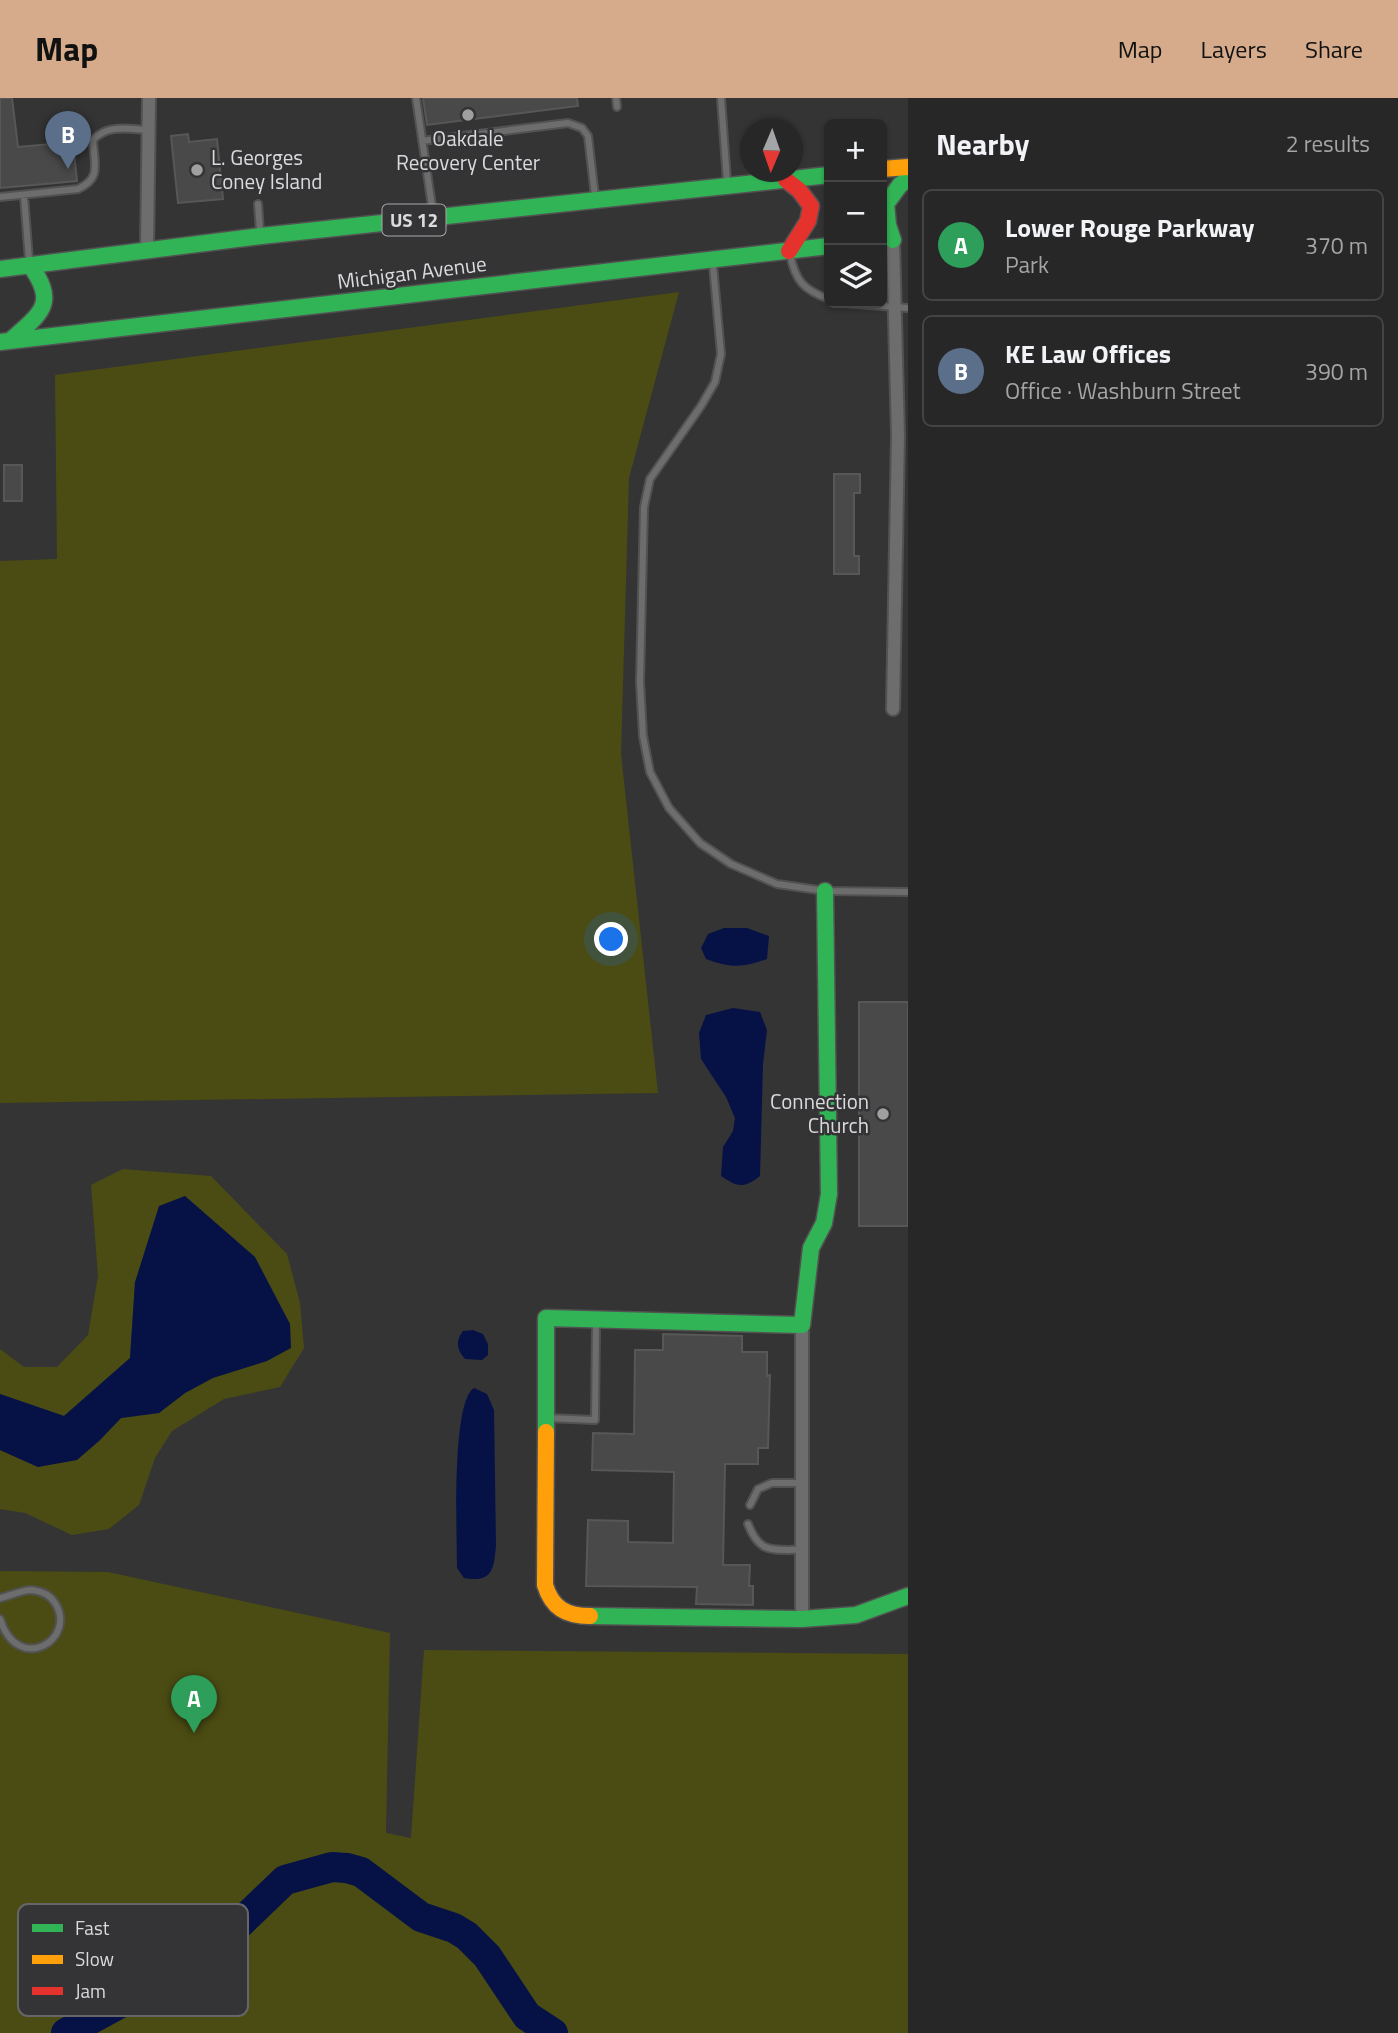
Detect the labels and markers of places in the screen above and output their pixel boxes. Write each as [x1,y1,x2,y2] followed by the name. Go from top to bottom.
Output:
[460,107,476,123] marker: Oakdale Recovery Center
[45,111,91,169] pin: B
[396,122,540,178] place label: Oakdale Recovery Center
[211,141,322,197] place label: L. Georges Coney Island
[189,162,205,178] marker: L. Georges Coney Island
[770,1085,869,1141] place label: Connection Church
[875,1106,891,1122] marker: Connection Church
[171,1675,217,1733] pin: A

